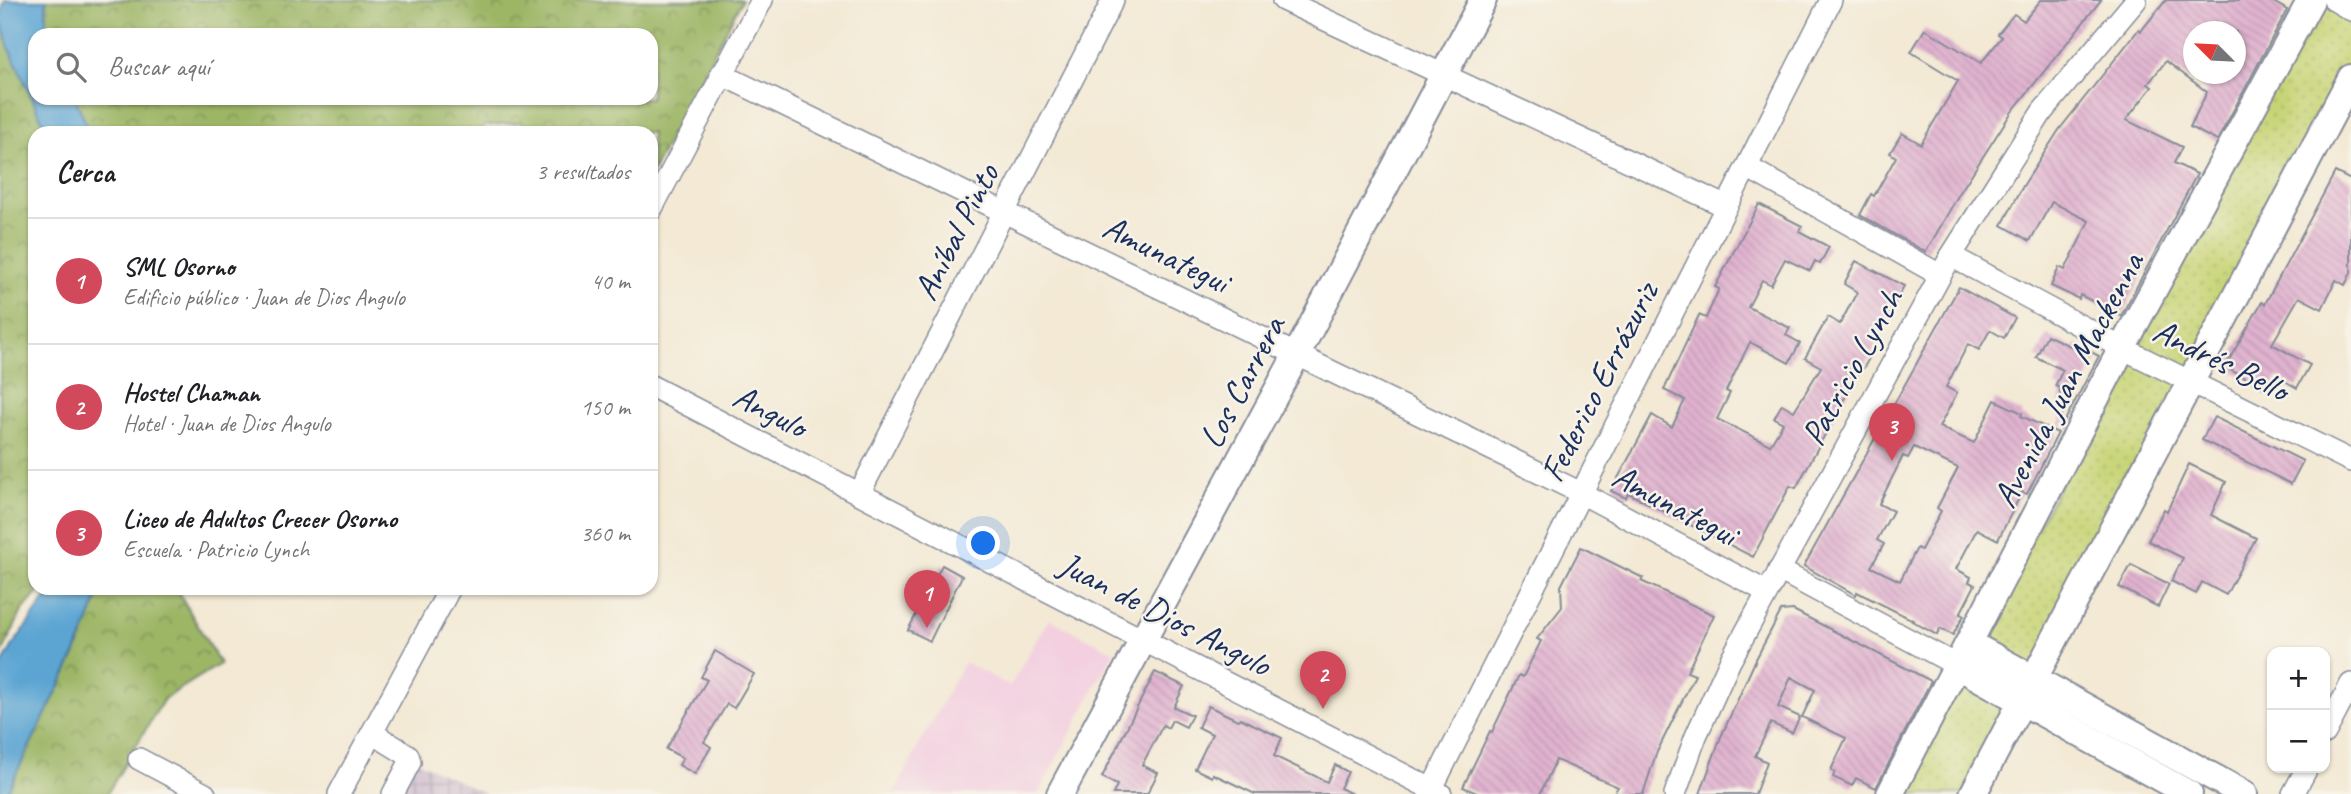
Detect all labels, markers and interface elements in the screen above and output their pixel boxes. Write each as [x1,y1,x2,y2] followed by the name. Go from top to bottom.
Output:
[2183,21,2246,84] north arrow
[28,28,658,105] search box
[52,48,90,86] icon: search
[108,50,210,83] text: Buscar aquí
[56,153,114,191] text: Cerca
[903,155,1010,308] street label: Aníbal Pinto
[536,157,630,186] text: 3 resultados
[1096,204,1240,306] street label: Amunategui
[1982,243,2155,515] street label: Avenida Juan Mackenna
[123,250,235,283] text: SML Osorno
[74,267,84,296] text: 1
[591,267,630,296] text: 40 m
[1529,273,1669,489] street label: Federico Errázuriz
[1791,279,1914,453] street label: Patricio Lynch
[123,283,405,312] text: Edificio público · Juan de Dios Angulo
[1189,306,1297,456] street label: Los Carrera
[2146,308,2299,414] street label: Andrés Bello
[726,374,818,450] street label: Angulo
[123,376,260,409] text: Hostel Chaman
[74,393,84,422] text: 2
[581,393,630,422] text: 150 m
[1869,403,1915,461] pin: 3
[123,409,331,438] text: Hotel · Juan de Dios Angulo
[1605,453,1749,559] street label: Amunategui
[123,502,397,535] text: Liceo de Adultos Crecer Osorno
[74,519,84,548] text: 3
[581,519,630,548] text: 360 m
[966,526,1000,560] your location
[123,535,309,564] text: Escuela · Patricio Lynch
[1050,540,1280,687] street label: Juan de Dios Angulo
[904,570,950,628] pin: 1
[2267,647,2330,773] map controls
[2267,647,2330,710] button: +
[1300,651,1346,709] pin: 2
[2267,710,2330,773] button: −

